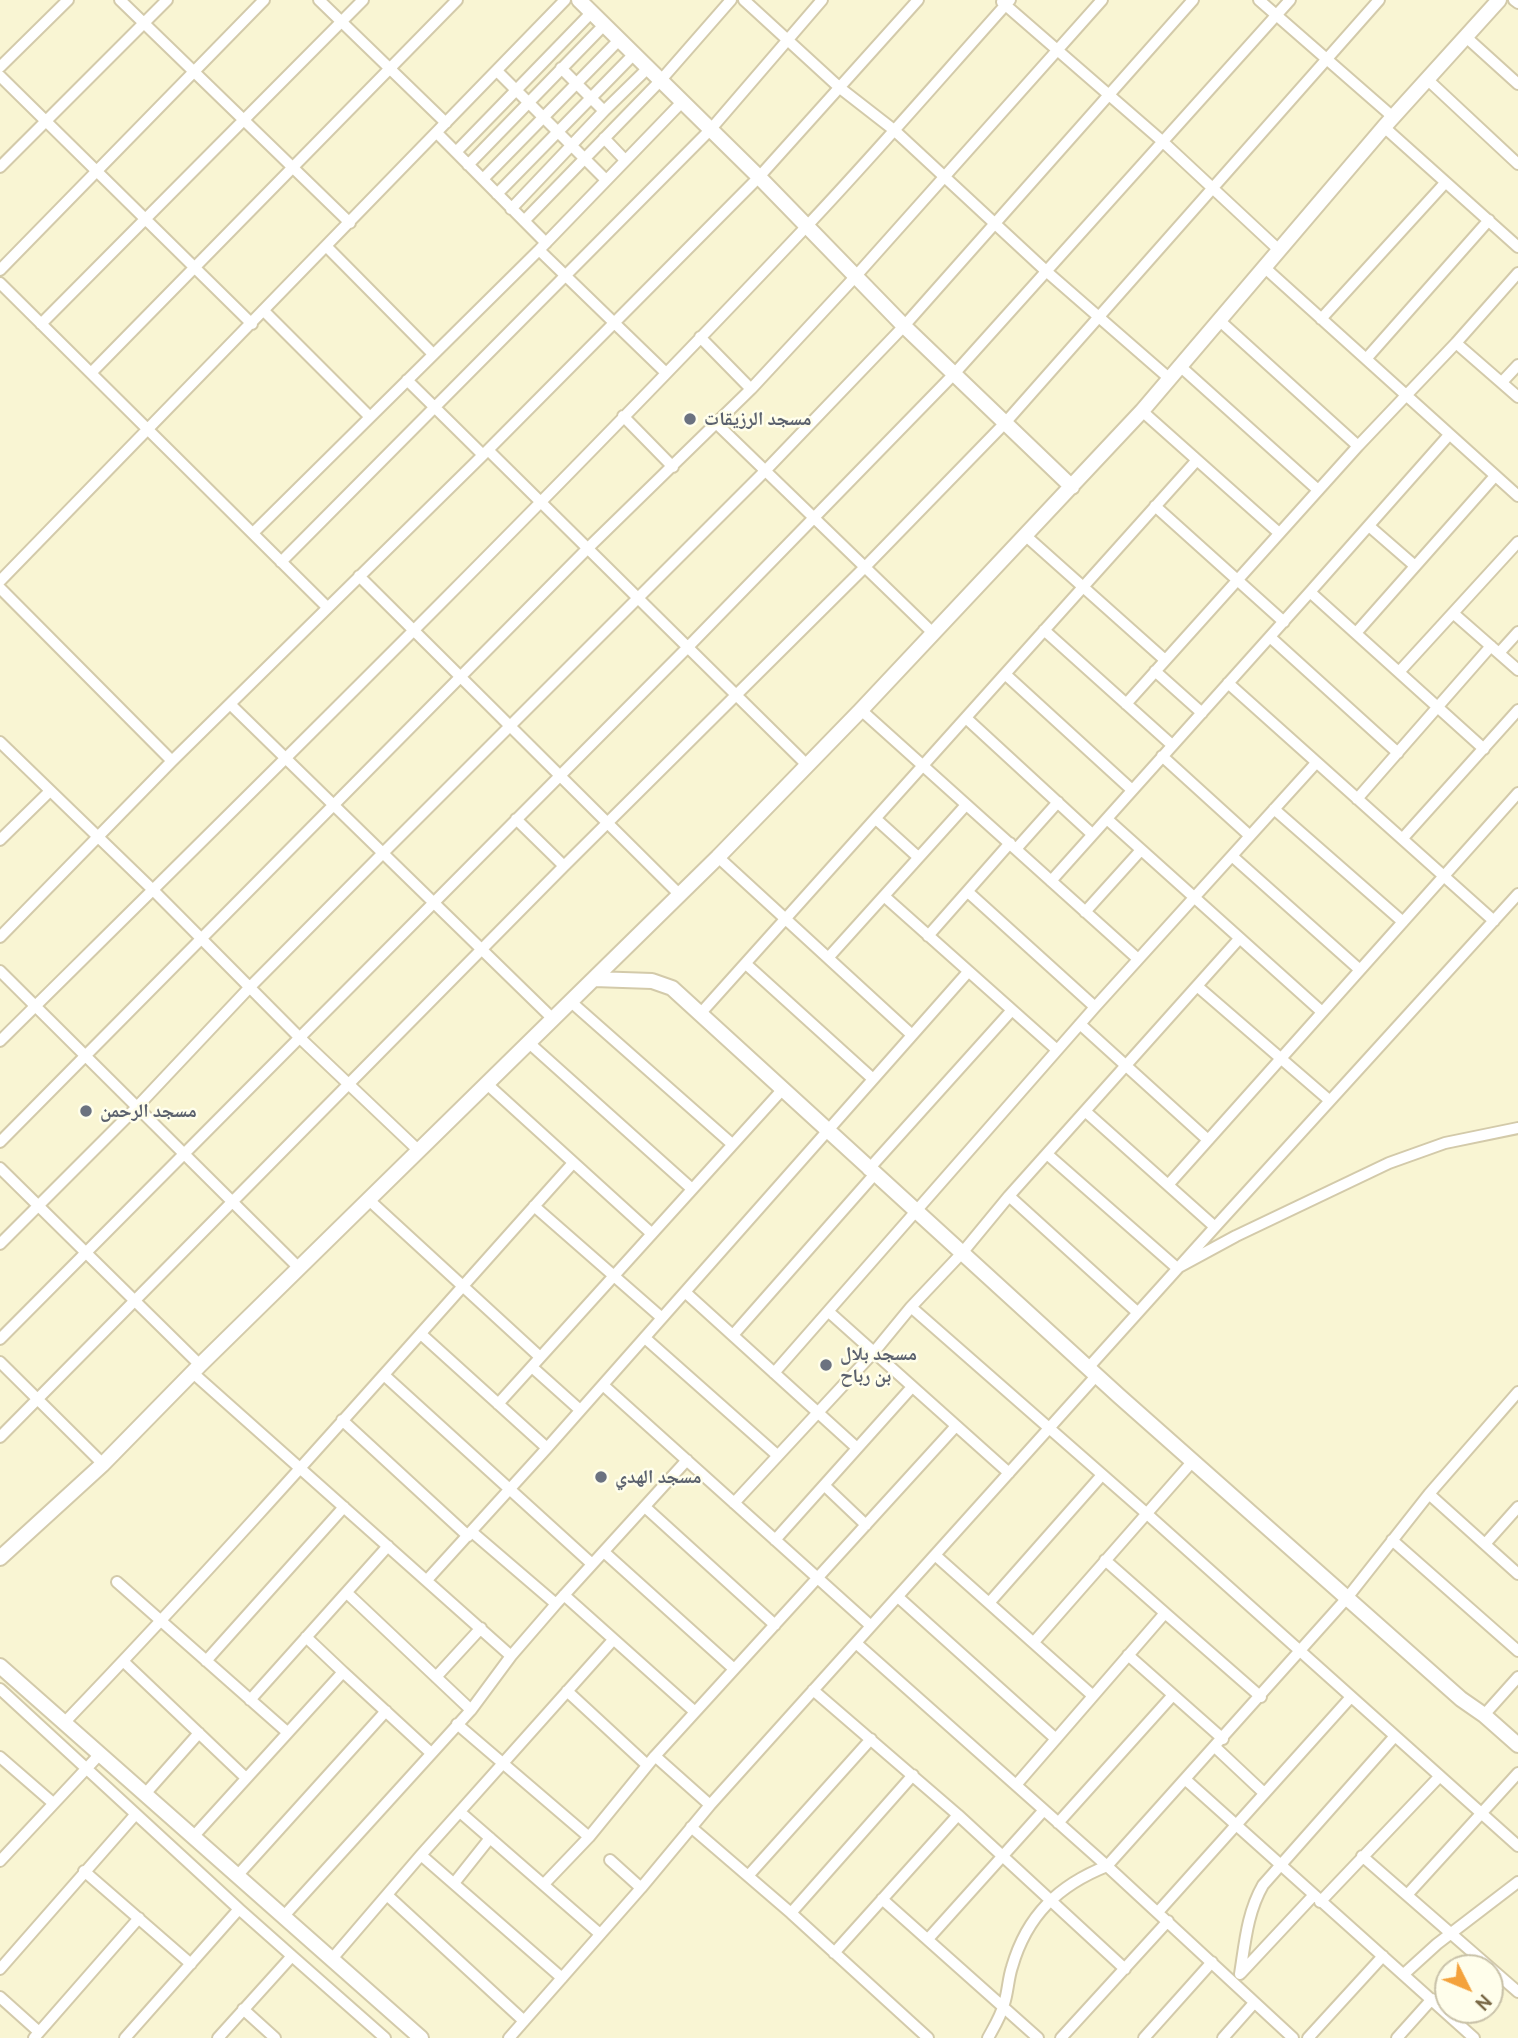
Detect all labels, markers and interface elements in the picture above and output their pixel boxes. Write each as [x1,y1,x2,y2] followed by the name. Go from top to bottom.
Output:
[704,408,812,430] place label: مسجد الرزيقات
[682,411,698,427] marker: مسجد الرزيقات
[100,1100,197,1122] place label: مسجد الرحمن
[78,1103,94,1119] marker: مسجد الرحمن
[840,1343,917,1387] place label: مسجد بلال بن رباح
[818,1357,834,1373] marker: مسجد بلال بن رباح
[615,1466,702,1488] place label: مسجد الهدي
[593,1469,609,1485] marker: مسجد الهدي
[1434,1954,1504,2024] north arrow
[1470,1990,1496,2015] text: N

